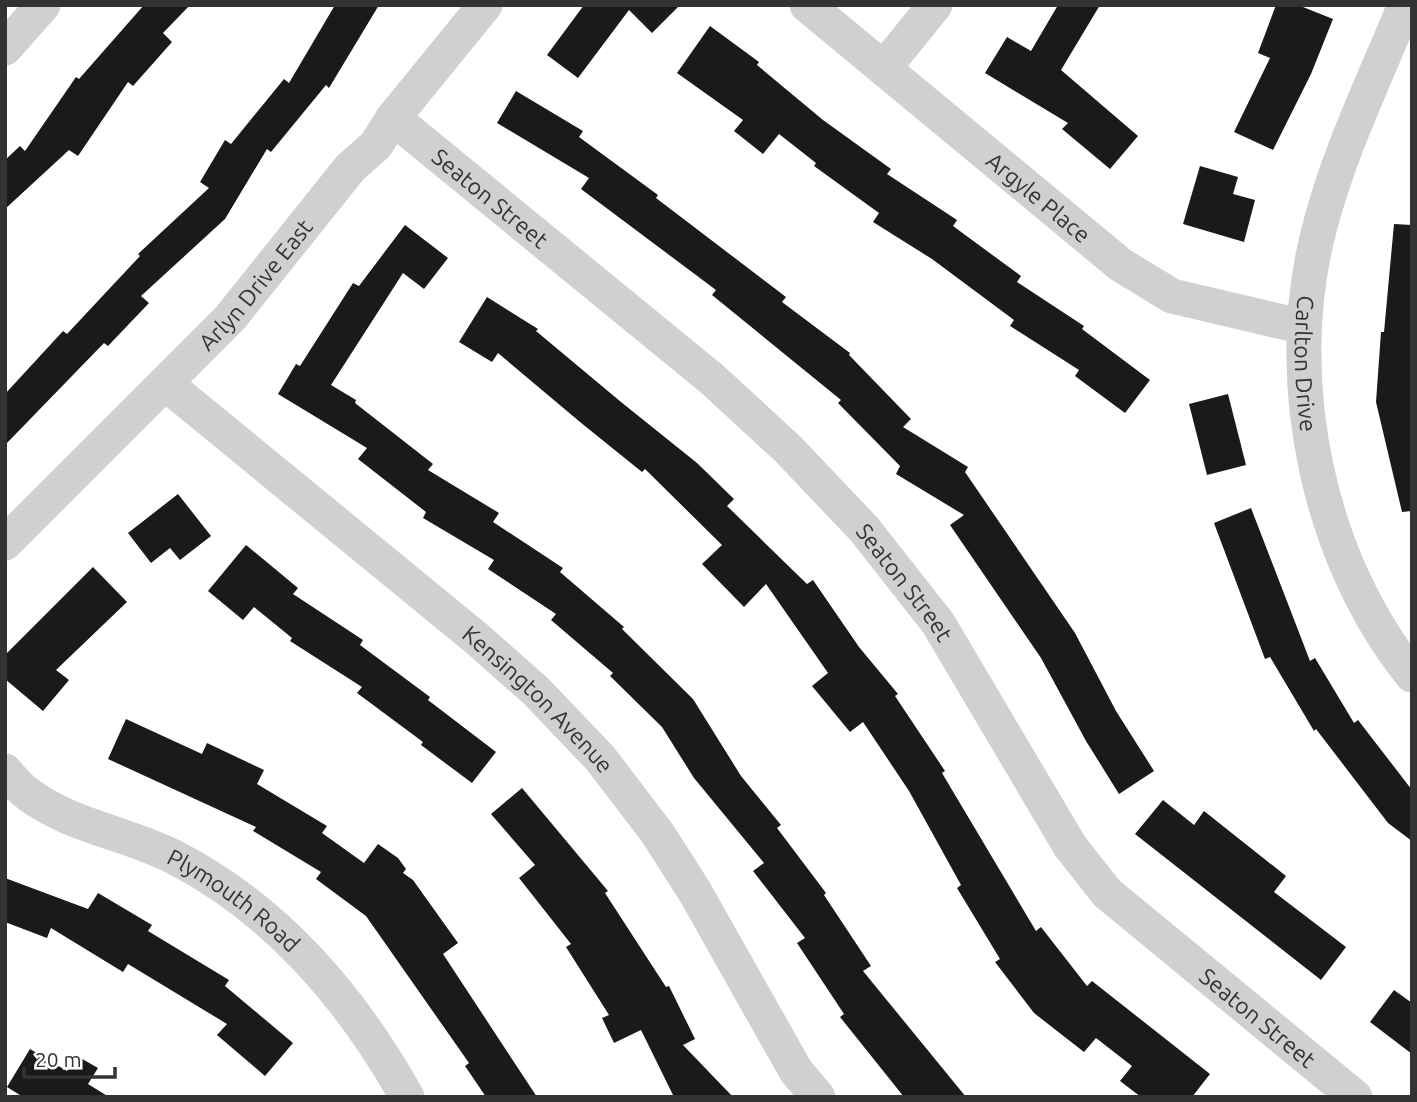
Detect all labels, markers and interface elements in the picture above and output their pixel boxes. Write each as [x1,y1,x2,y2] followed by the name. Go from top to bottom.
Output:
[428,143,553,252] street label: Seaton Street
[982,147,1096,247] street label: Argyle Place
[193,214,317,355] street label: Arlyn Drive East
[1291,295,1322,433] street label: Carlton Drive
[852,518,958,645] street label: Seaton Street
[458,620,619,777] street label: Kensington Avenue
[164,844,305,956] street label: Plymouth Road
[1195,963,1321,1072] street label: Seaton Street
[24,1036,116,1080] scale bar
[35,1047,82,1071] text: 20 m

